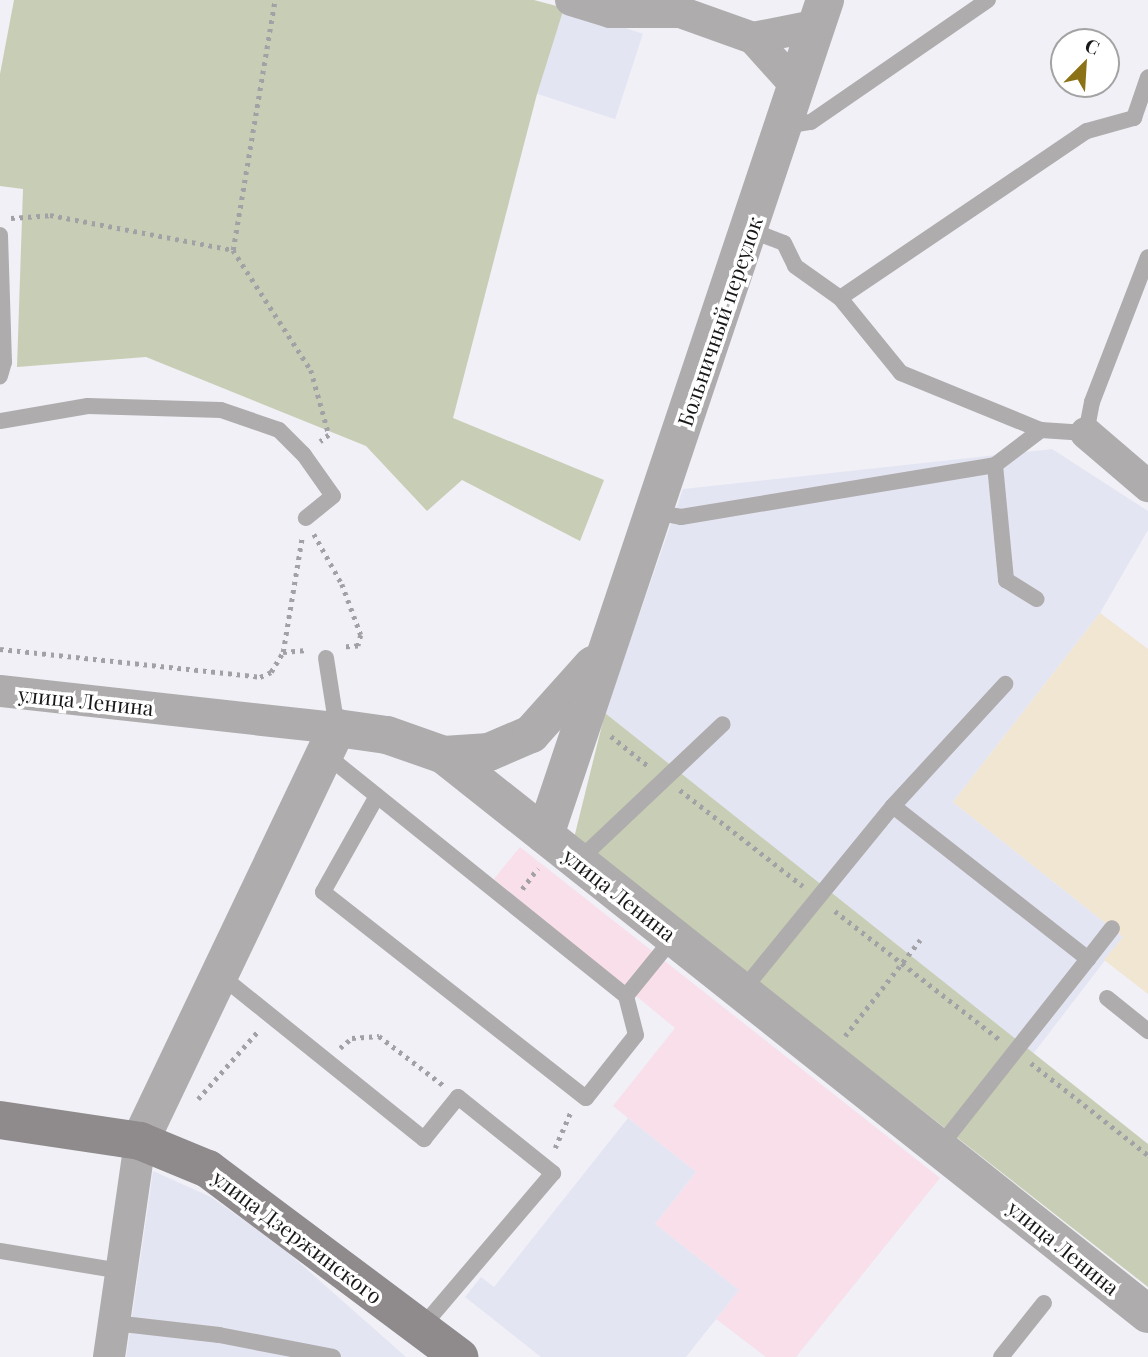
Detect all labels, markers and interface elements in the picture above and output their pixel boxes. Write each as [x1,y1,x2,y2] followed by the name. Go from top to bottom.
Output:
[1050,28,1120,98] north arrow
[1081,31,1104,60] text: С
[671,213,767,429] street label: Больничный переулок
[17,680,155,720] street label: улица Ленина
[559,842,681,946] street label: улица Ленина
[208,1164,388,1308] street label: улица Дзержинского
[1003,1194,1125,1300] street label: улица Ленина

